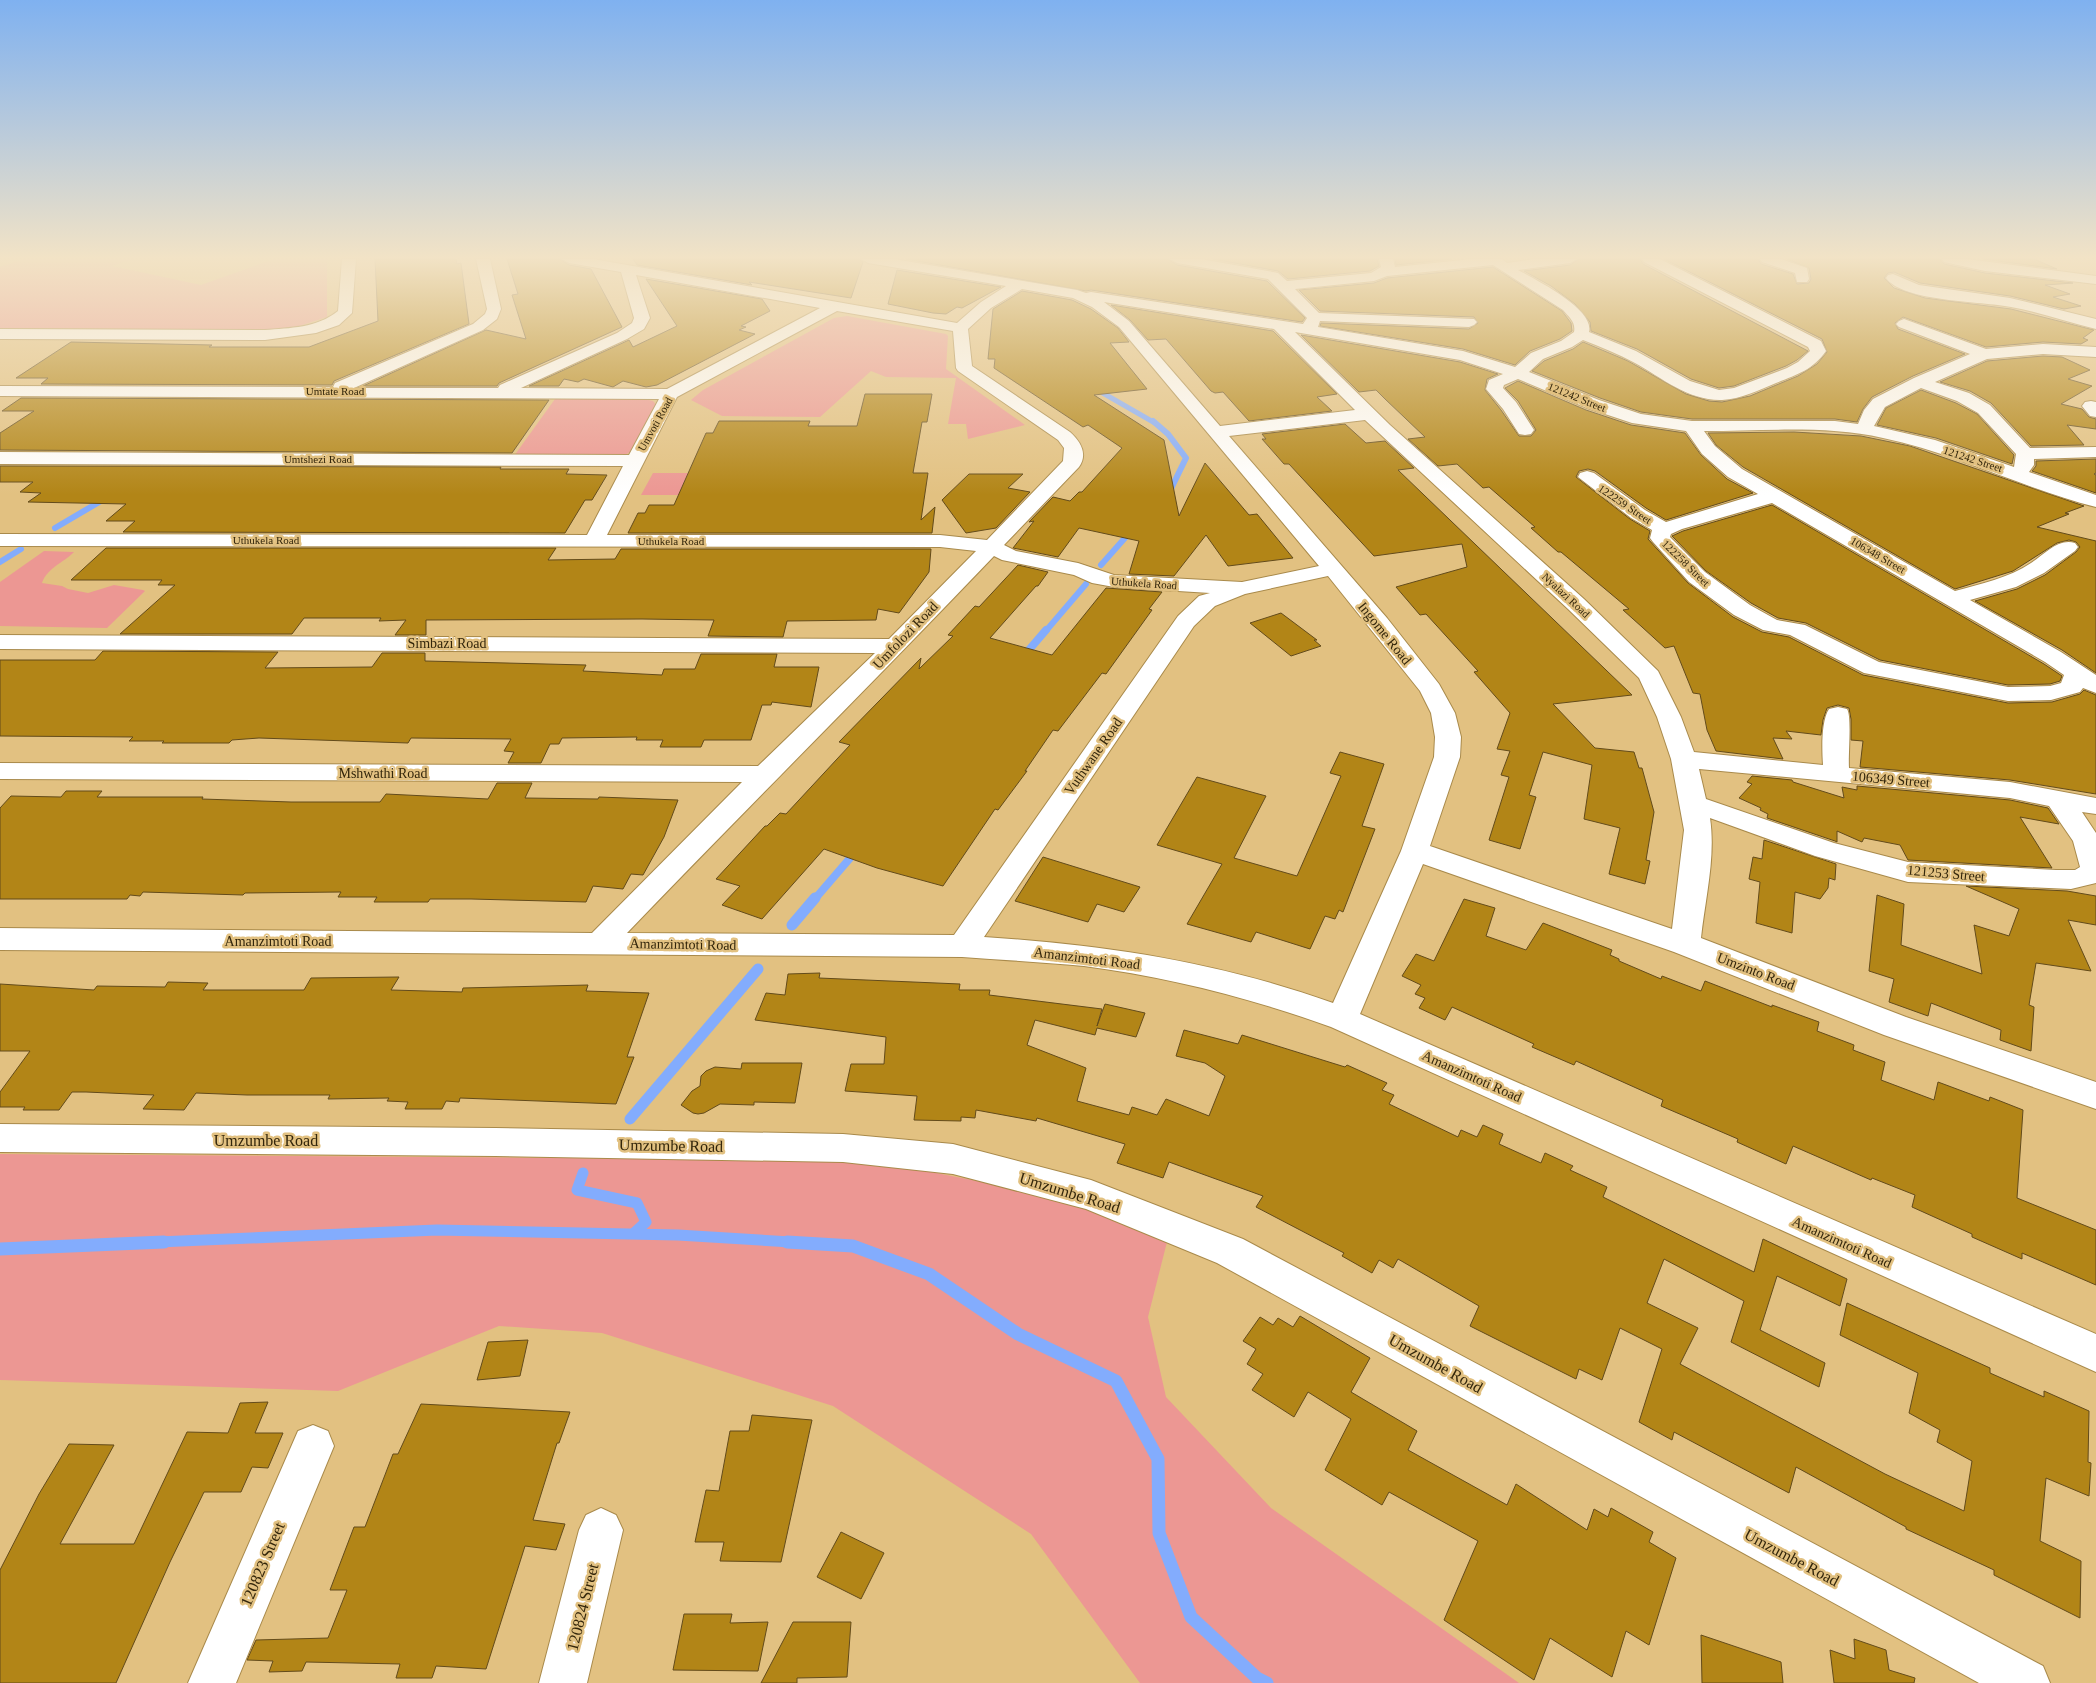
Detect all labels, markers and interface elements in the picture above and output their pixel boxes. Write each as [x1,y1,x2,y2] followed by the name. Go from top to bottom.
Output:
[1546,380,1608,414] street label: 121242 Street
[306,385,365,397] street label: Umtate Road
[635,395,675,453] street label: Umvoti Road
[1942,444,2004,474] street label: 121242 Street
[284,453,353,465] street label: Umtshezi Road
[1596,482,1654,526] street label: 122259 Street
[233,534,300,546] street label: Uthukela Road
[1848,534,1908,576] street label: 106348 Street
[638,535,705,547] street label: Uthukela Road
[1660,537,1712,589] street label: 122258 Street
[1540,570,1592,620] street label: Nyalazi Road
[1111,575,1178,591] street label: Uthukela Road
[870,599,941,672] street label: Umfolozi Road
[1355,599,1414,667] street label: Ingome Road
[408,636,486,651] street label: Simbazi Road
[1062,715,1125,797] street label: Vuthwane Road
[338,766,428,781] street label: Mshwathi Road
[1851,769,1931,790] street label: 106349 Street
[1906,863,1986,884] street label: 121253 Street
[225,934,331,949] street label: Amanzimtoti Road
[629,936,737,953] street label: Amanzimtoti Road
[1033,945,1141,972] street label: Amanzimtoti Road
[1715,950,1797,993] street label: Umzinto Road
[1420,1048,1524,1105] street label: Amanzimtoti Road
[214,1132,318,1149] street label: Umzumbe Road
[619,1136,723,1155] street label: Umzumbe Road
[1017,1169,1122,1216] street label: Umzumbe Road
[1790,1214,1894,1271] street label: Amanzimtoti Road
[1386,1331,1486,1396] street label: Umzumbe Road
[237,1519,288,1609] street label: 120823 Street
[1742,1525,1842,1589] street label: Umzumbe Road
[563,1561,602,1653] street label: 120824 Street

